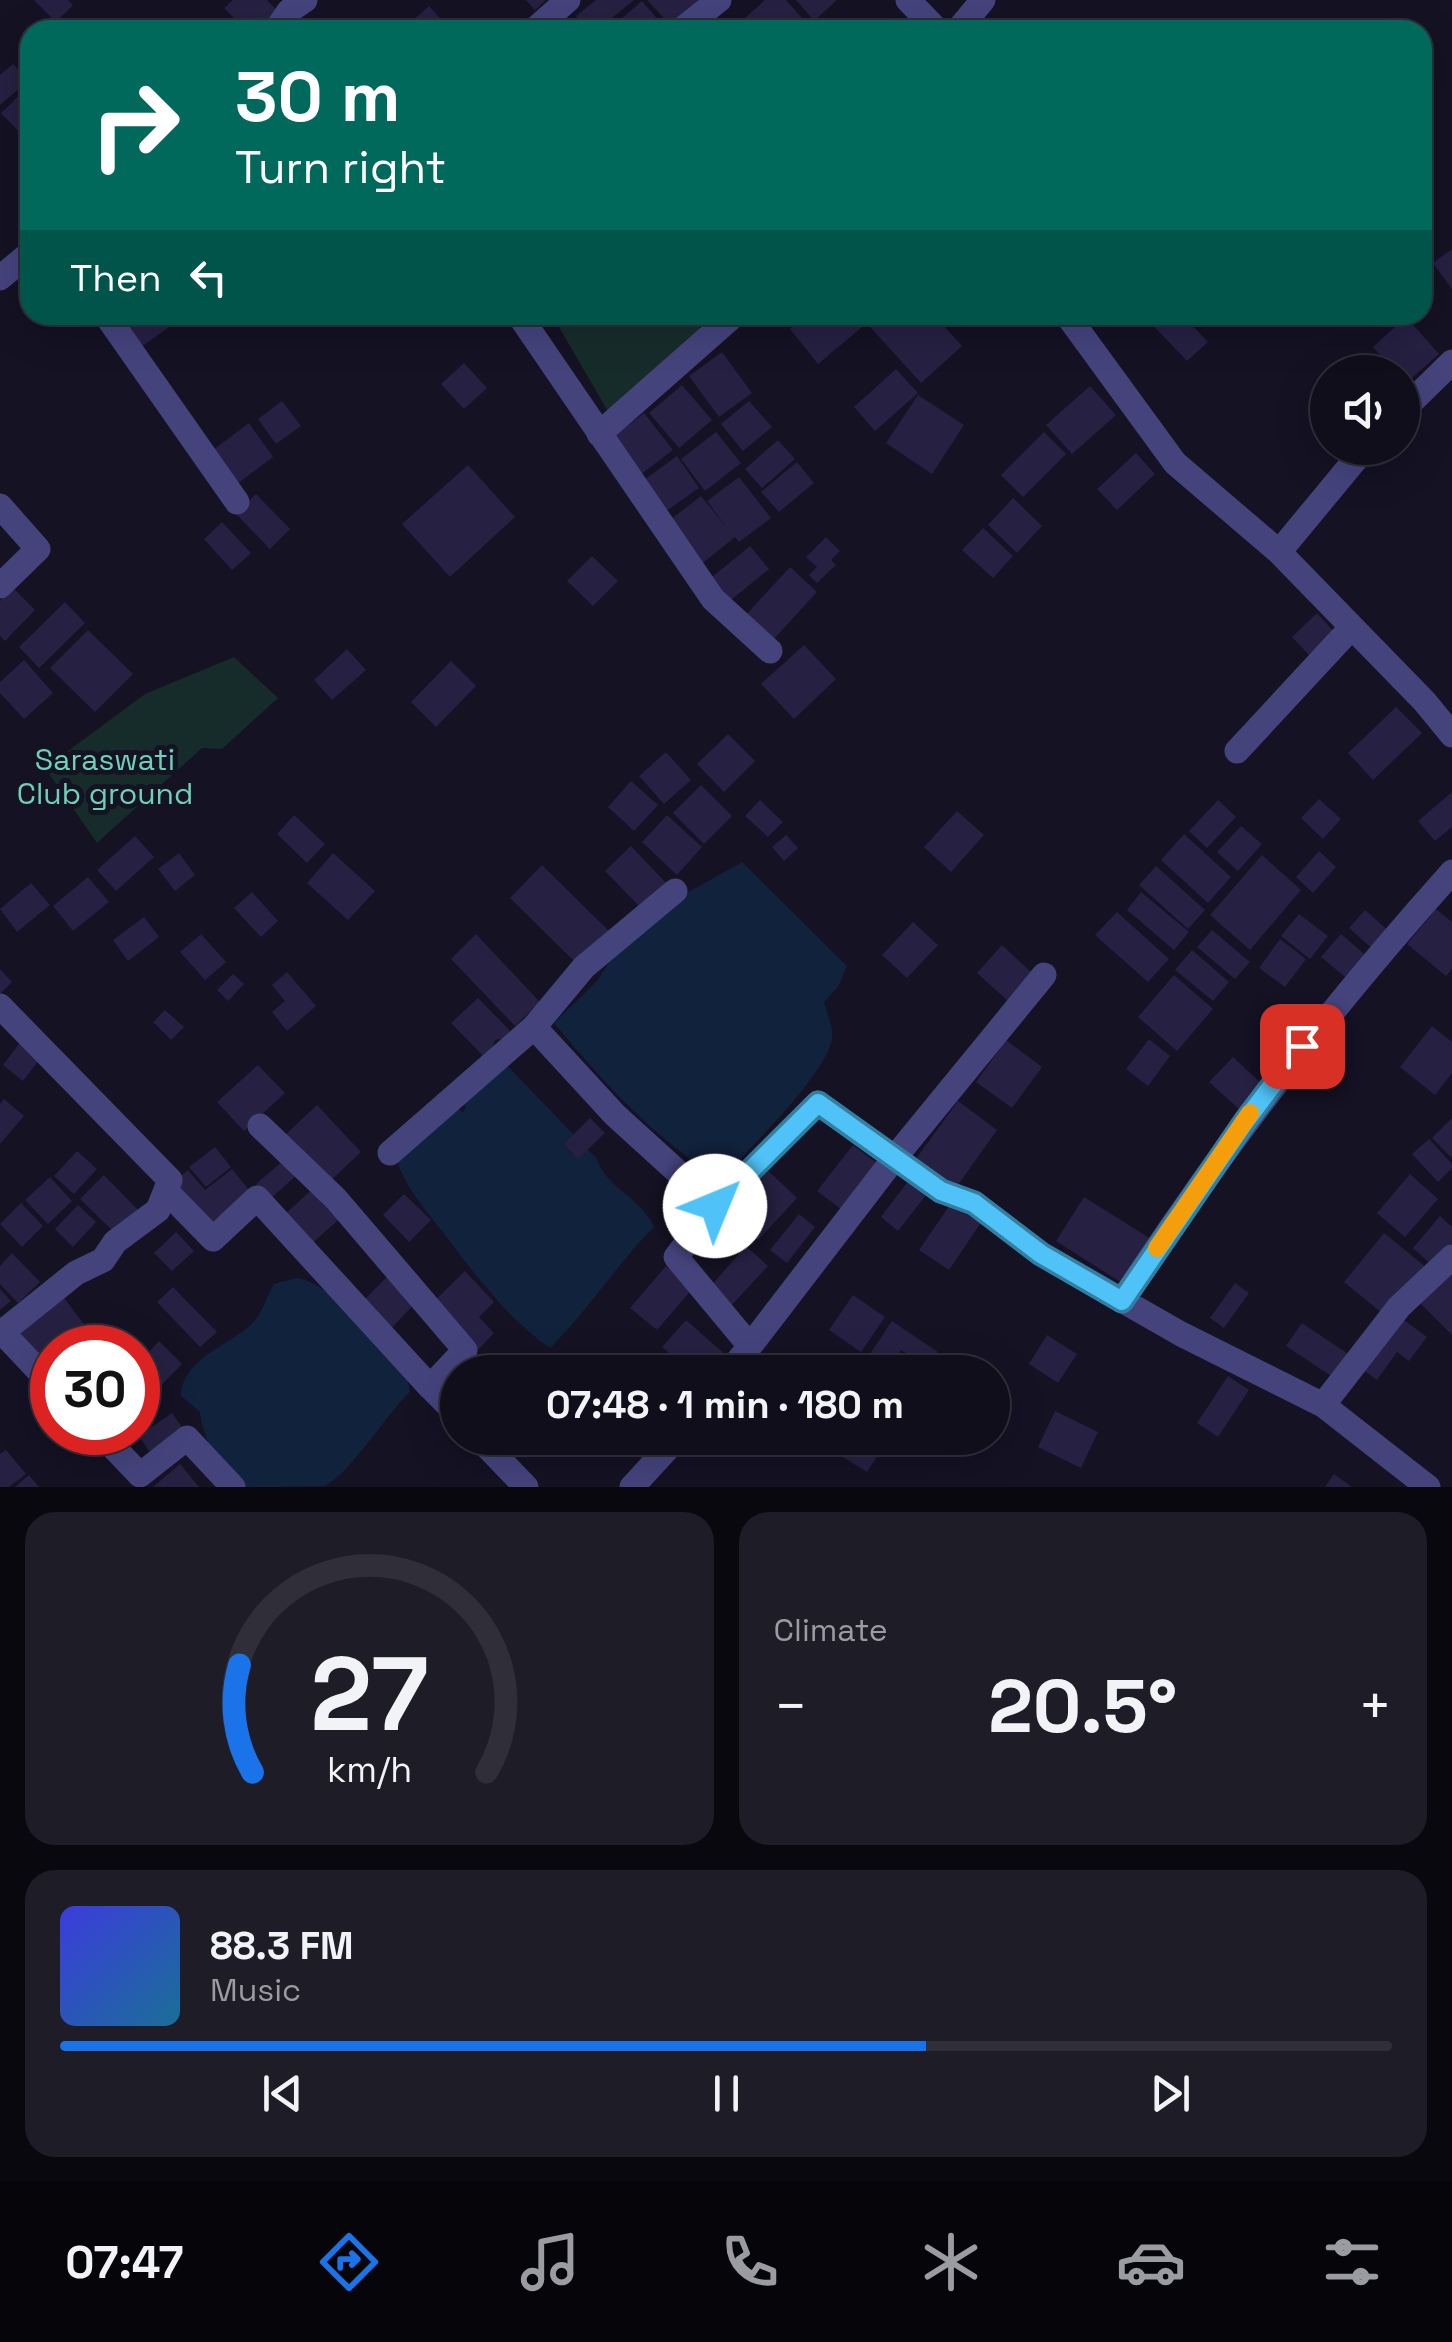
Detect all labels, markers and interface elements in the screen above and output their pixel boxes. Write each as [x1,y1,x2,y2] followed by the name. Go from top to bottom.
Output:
[235,52,400,141] text: 30 m
[70,60,200,190] icon: right
[235,139,446,196] text: Turn right
[181,250,236,305] icon: left
[70,254,161,302] text: Then
[1310,355,1420,465] map controls
[1310,355,1420,465] button: sound
[17,740,193,813] park label: Saraswati Club ground
[1260,1004,1345,1089] pin
[1275,1019,1330,1074] icon: arrive
[663,1154,767,1258] position arrow
[30,1325,160,1455] speed limit sign: 30
[546,1381,904,1429] text: 07:48 · 1 min · 180 m
[774,1610,888,1650] text: Climate
[310,1628,428,1760] text: 27
[988,1658,1177,1754] text: 20.5°
[774,1671,808,1741] text: −
[1358,1671,1392,1741] text: +
[327,1747,412,1792] text: km/h
[210,1922,354,1970] text: 88.3 FM
[210,1970,301,2010] text: Music
[255,2066,310,2121] icon: previous
[699,2066,754,2121] icon: pause
[1143,2066,1198,2121] icon: next
[314,2227,384,2297] icon: directions
[515,2227,585,2297] icon: music
[715,2227,785,2297] icon: phone
[916,2227,986,2297] icon: climate
[1116,2227,1186,2297] icon: car
[1317,2227,1387,2297] icon: filters
[65,2234,184,2291] text: 07:47

